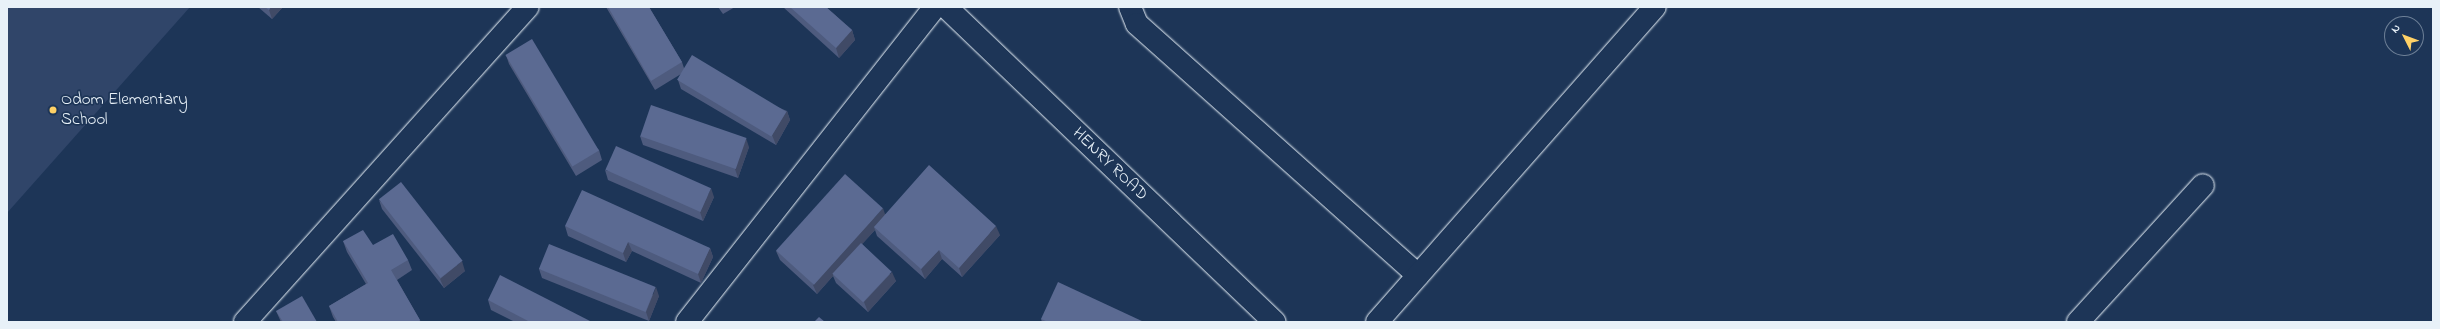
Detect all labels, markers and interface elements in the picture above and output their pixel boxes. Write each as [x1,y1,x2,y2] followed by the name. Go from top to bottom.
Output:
[2384,16,2424,56] north arrow
[2387,21,2404,37] text: N
[61,90,188,130] place label: Odom Elementary School
[48,105,58,115] marker: Odom Elementary School
[1068,123,1152,205] street label: HENRY ROAD

